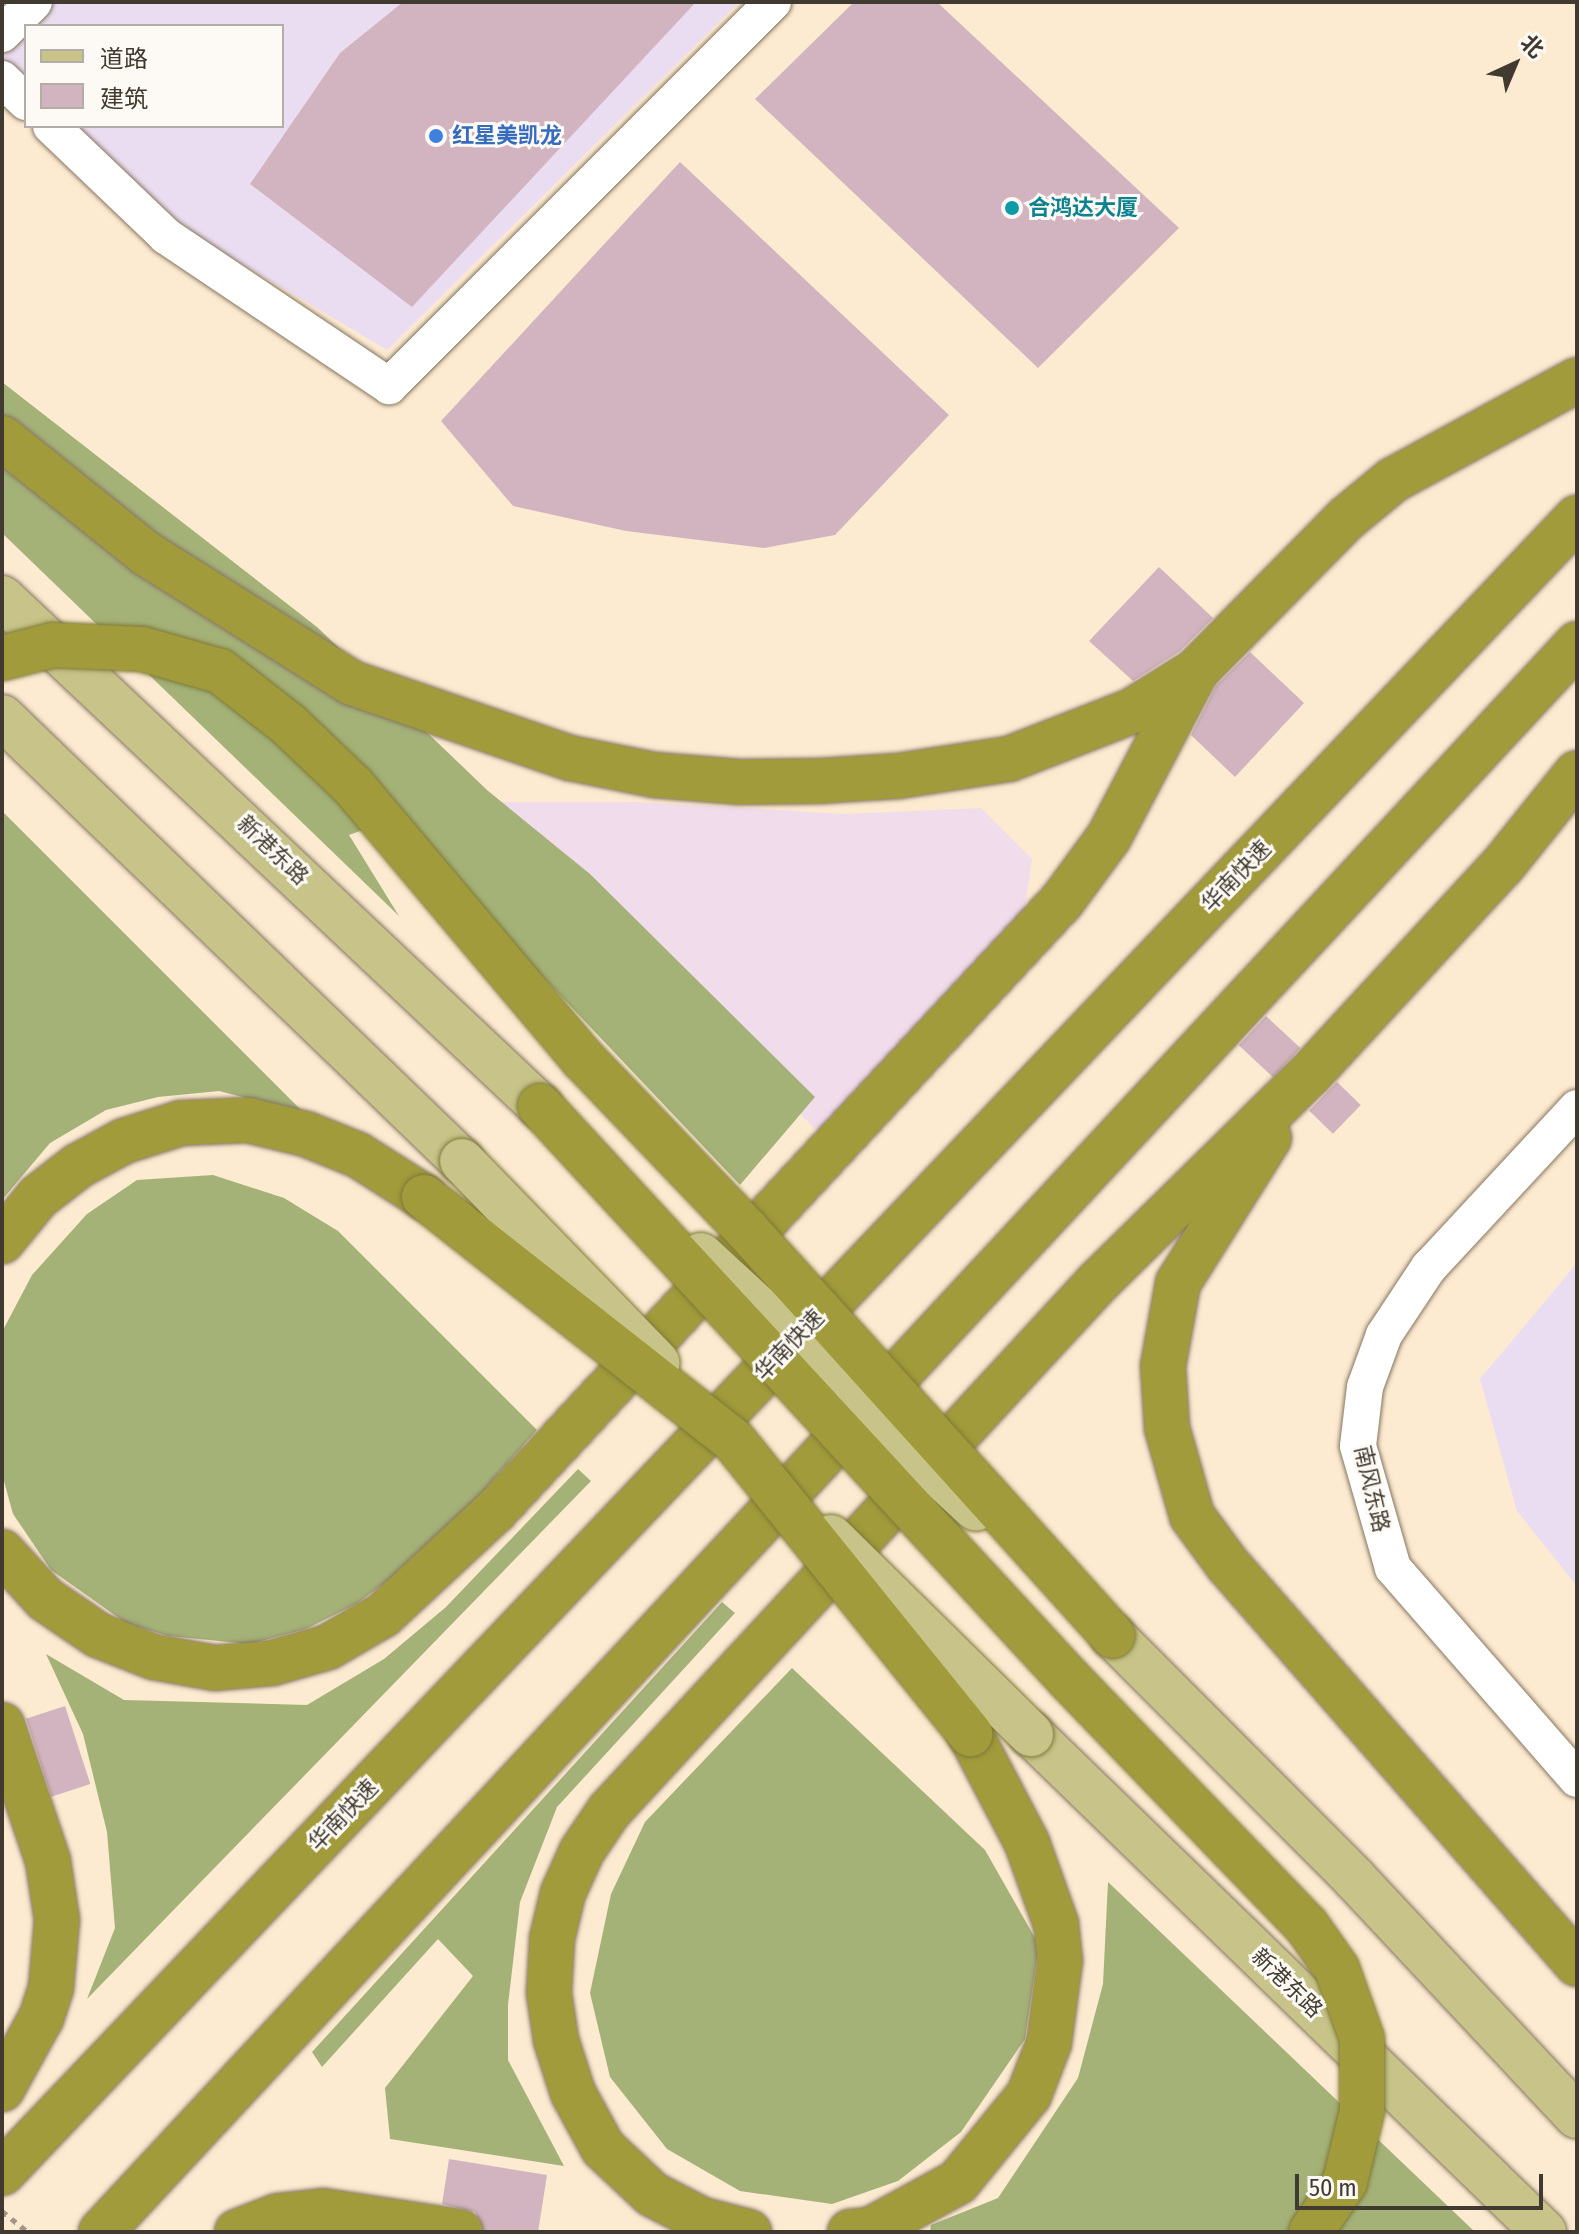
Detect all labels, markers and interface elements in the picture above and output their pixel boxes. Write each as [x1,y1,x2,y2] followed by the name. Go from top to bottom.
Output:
[24,24,284,128] legend
[1475,24,1555,104] north arrow
[1515,29,1549,64] text: 北
[100,45,148,73] text: 道路
[100,85,148,113] text: 建筑
[452,123,562,149] place label: 红星美凯龙
[427,127,445,145] marker: 红星美凯龙
[1028,195,1138,221] place label: 合鸿达大厦
[1003,199,1021,217] marker: 合鸿达大厦
[232,810,314,890] street label: 新港东路
[1196,835,1276,917] street label: 华南快速
[749,1304,829,1386] street label: 华南快速
[1349,1443,1395,1535] street label: 南风东路
[303,1774,383,1856] street label: 华南快速
[1246,1943,1328,2023] street label: 新港东路
[1299,2158,1547,2208] scale bar
[1309,2174,1357,2202] text: 50 m

